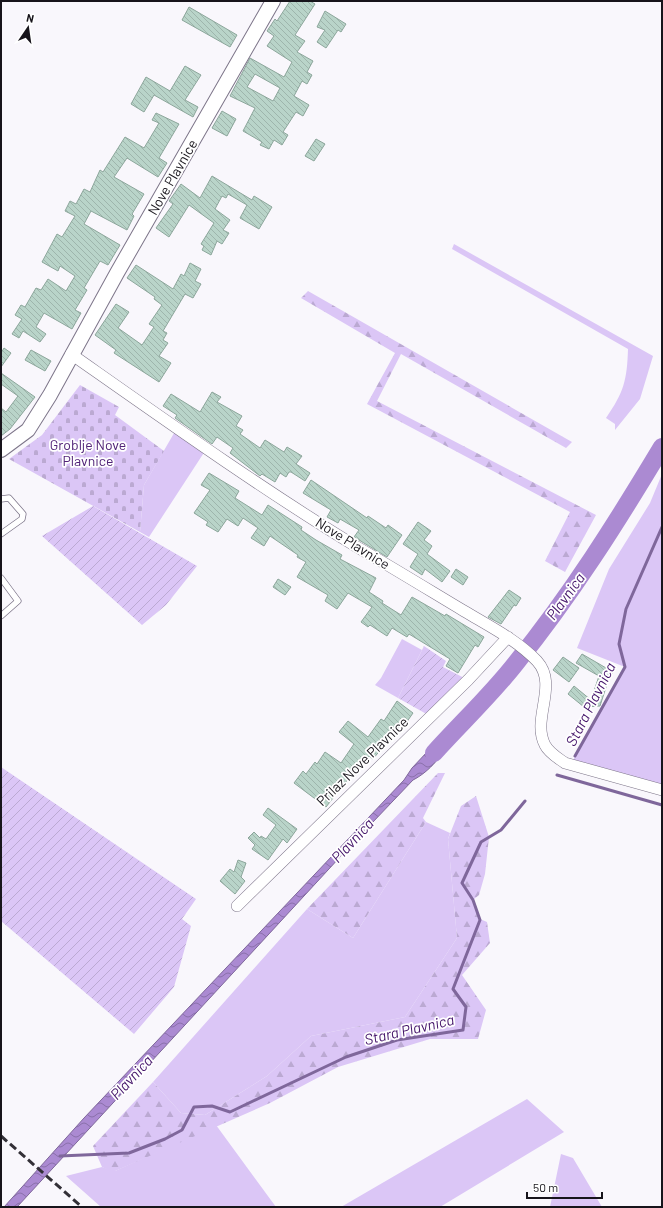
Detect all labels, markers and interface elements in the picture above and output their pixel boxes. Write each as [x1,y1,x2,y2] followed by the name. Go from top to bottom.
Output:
[8,8,48,48] north arrow
[25,11,35,25] text: N
[144,136,200,218] street label: Nove Plavnice
[50,436,126,469] park label: Groblje Nove Plavnice
[313,513,393,573] street label: Nove Plavnice
[542,569,588,623] water label: Plavnica
[561,659,619,749] water label: Stara Plavnica
[313,713,411,809] street label: Prilaz Nove Plavnice
[327,814,377,866] water label: Plavnica
[362,1010,456,1048] water label: Stara Plavnica
[106,1051,156,1103] water label: Plavnica
[527,1174,602,1200] scale bar
[533,1180,558,1194] text: 50 m

